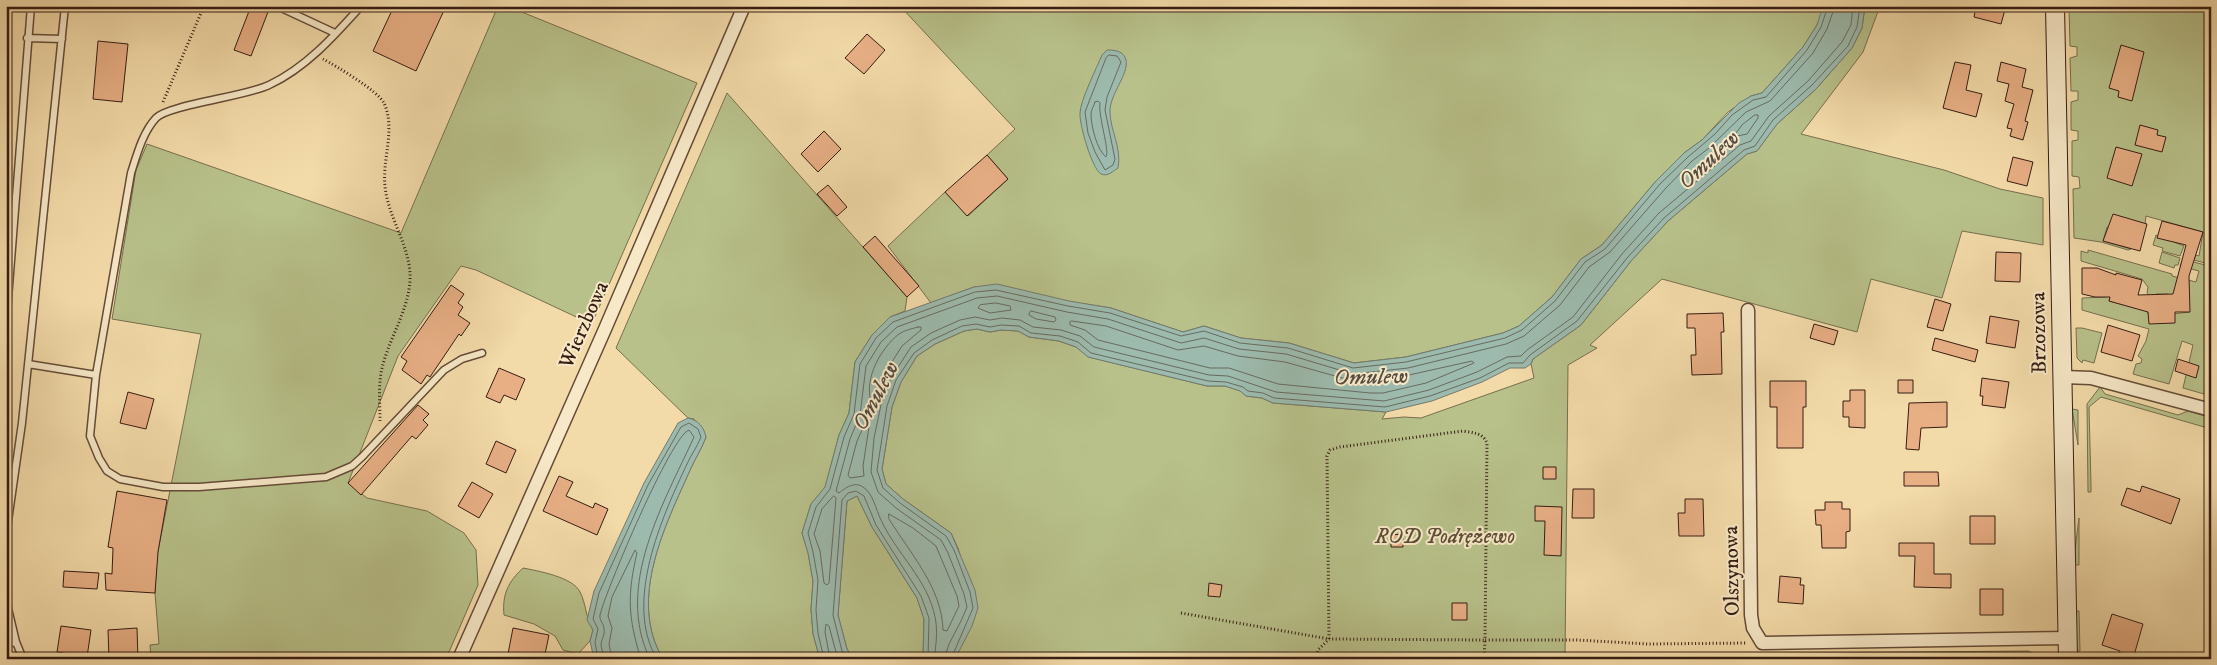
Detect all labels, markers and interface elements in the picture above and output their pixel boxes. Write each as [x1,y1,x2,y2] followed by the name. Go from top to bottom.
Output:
[1673,125,1745,195] water label: Omulew
[553,277,615,374] street label: Wierzbowa
[2025,292,2053,374] street label: Brzozowa
[847,357,905,435] water label: Omulew
[1334,363,1408,391] water label: Omulew
[1374,524,1515,550] park label: ROD Podrężewo
[1718,525,1746,616] street label: Olszynowa

